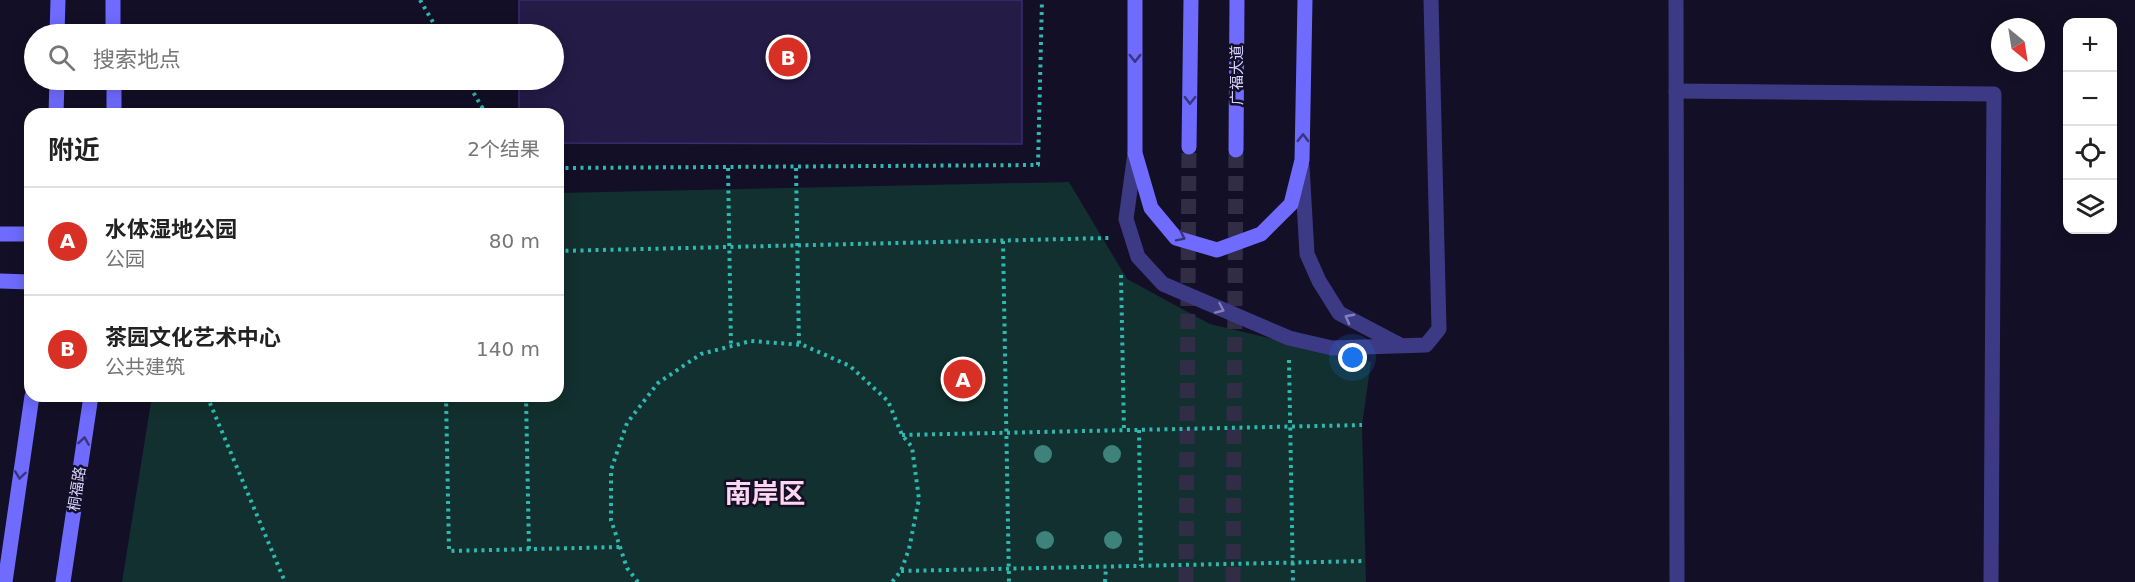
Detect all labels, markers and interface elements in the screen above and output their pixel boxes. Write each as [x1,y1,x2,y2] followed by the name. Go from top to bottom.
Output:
[1991,18,2045,72] north arrow
[2063,18,2117,234] map controls
[2063,18,2117,72] button: +
[24,24,564,90] search box
[768,34,808,80] pin: B
[45,41,78,74] icon: search
[1228,45,1246,105] street label: 广福大道
[93,47,181,72] text: 搜索地点
[1129,54,1141,63] one-way arrow
[2063,72,2117,126] button: −
[1184,96,1196,105] one-way arrow
[2063,126,2117,180] button: locate
[1296,133,1309,142] one-way arrow
[48,135,100,165] text: 附近
[467,137,540,161] text: 2个结果
[2063,180,2117,234] button: layers
[105,217,237,242] text: 水体湿地公园
[60,229,75,253] text: A
[489,229,540,253] text: 80 m
[1175,230,1186,242] one-way arrow
[105,247,145,271] text: 公园
[1213,301,1224,313] one-way arrow
[1345,314,1356,325] one-way arrow
[105,325,281,350] text: 茶园文化艺术中心
[60,337,75,361] text: B
[476,337,540,361] text: 140 m
[1338,343,1367,372] your location
[105,355,185,379] text: 公共建筑
[944,356,982,401] pin: A
[78,437,90,446] one-way arrow
[65,465,89,513] street label: 桐福路
[15,470,27,479] one-way arrow
[725,478,806,509] district label: 南岸区

